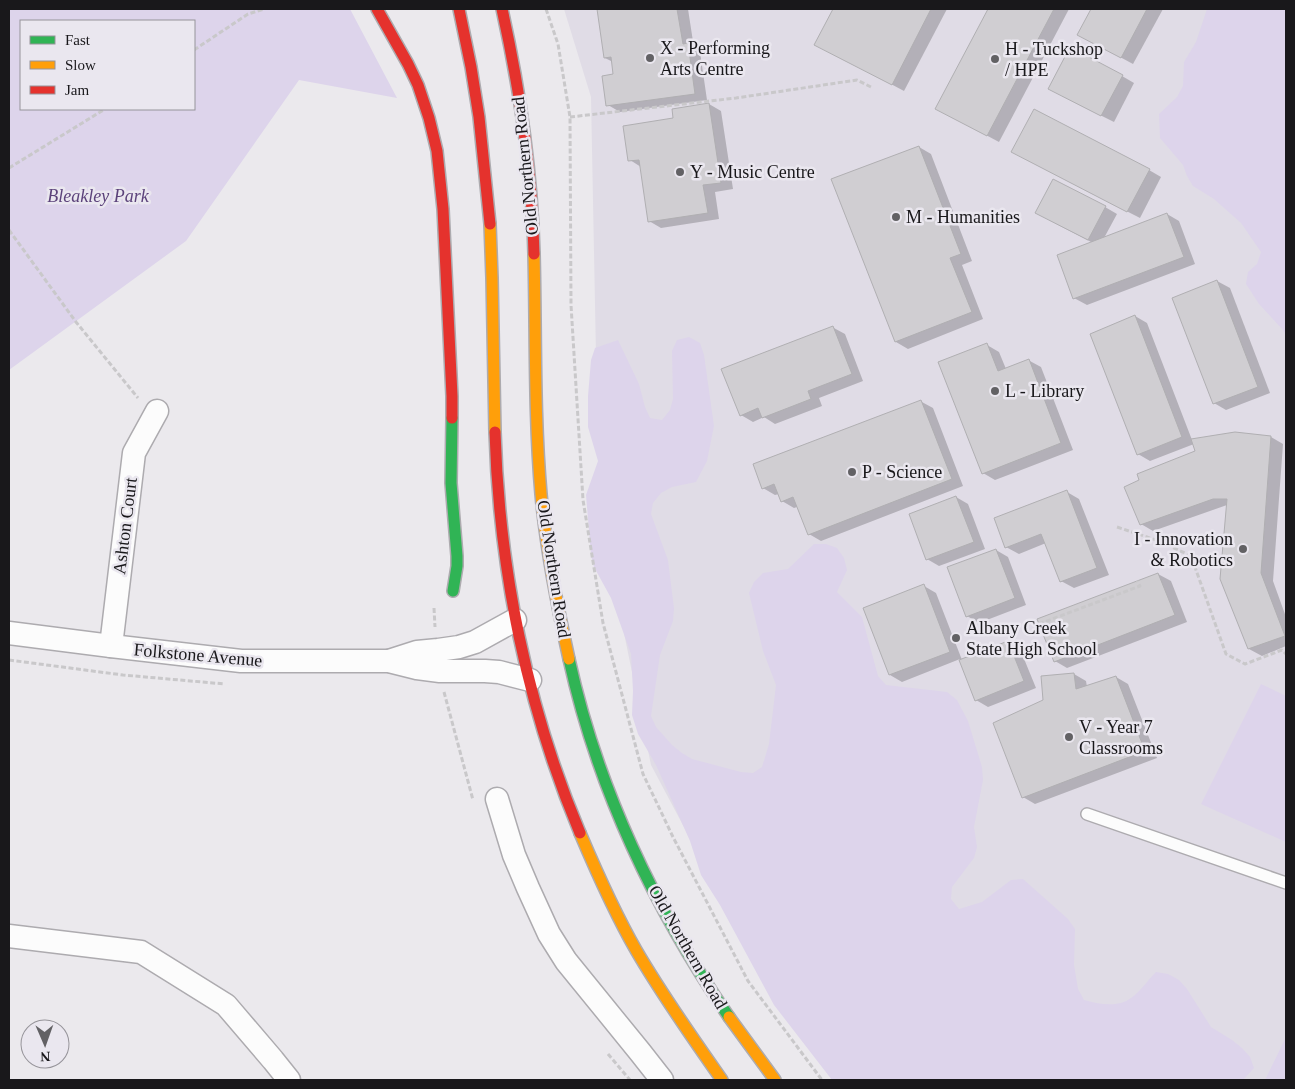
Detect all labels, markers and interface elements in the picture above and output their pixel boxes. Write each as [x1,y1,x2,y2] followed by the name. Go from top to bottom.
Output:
[20,20,195,110] legend
[65,32,91,48] text: Fast
[660,38,770,79] place label: X - Performing Arts Centre
[1005,39,1103,80] place label: H - Tuckshop / HPE
[644,52,656,64] marker: X - Performing Arts Centre
[989,53,1001,65] marker: H - Tuckshop / HPE
[65,57,96,73] text: Slow
[65,82,89,98] text: Jam
[508,96,542,236] street label: Old Northern Road
[690,162,815,182] place label: Y - Music Centre
[674,166,686,178] marker: Y - Music Centre
[47,186,150,206] park label: Bleakley Park
[906,207,1020,227] place label: M - Humanities
[890,211,902,223] marker: M - Humanities
[1005,381,1084,401] place label: L - Library
[989,385,1001,397] marker: L - Library
[862,462,942,482] place label: P - Science
[846,466,858,478] marker: P - Science
[109,476,141,576] street label: Ashton Court
[533,499,575,639] street label: Old Northern Road
[1134,529,1233,570] place label: I - Innovation & Robotics
[1237,543,1249,555] marker: I - Innovation & Robotics
[966,618,1097,659] place label: Albany Creek State High School
[950,632,962,644] marker: Albany Creek State High School
[133,639,263,671] street label: Folkstone Avenue
[1079,717,1163,758] place label: V - Year 7 Classrooms
[1063,731,1075,743] marker: V - Year 7 Classrooms
[645,882,731,1012] street label: Old Northern Road
[20,1019,70,1069] north arrow
[40,1049,51,1064] text: N

